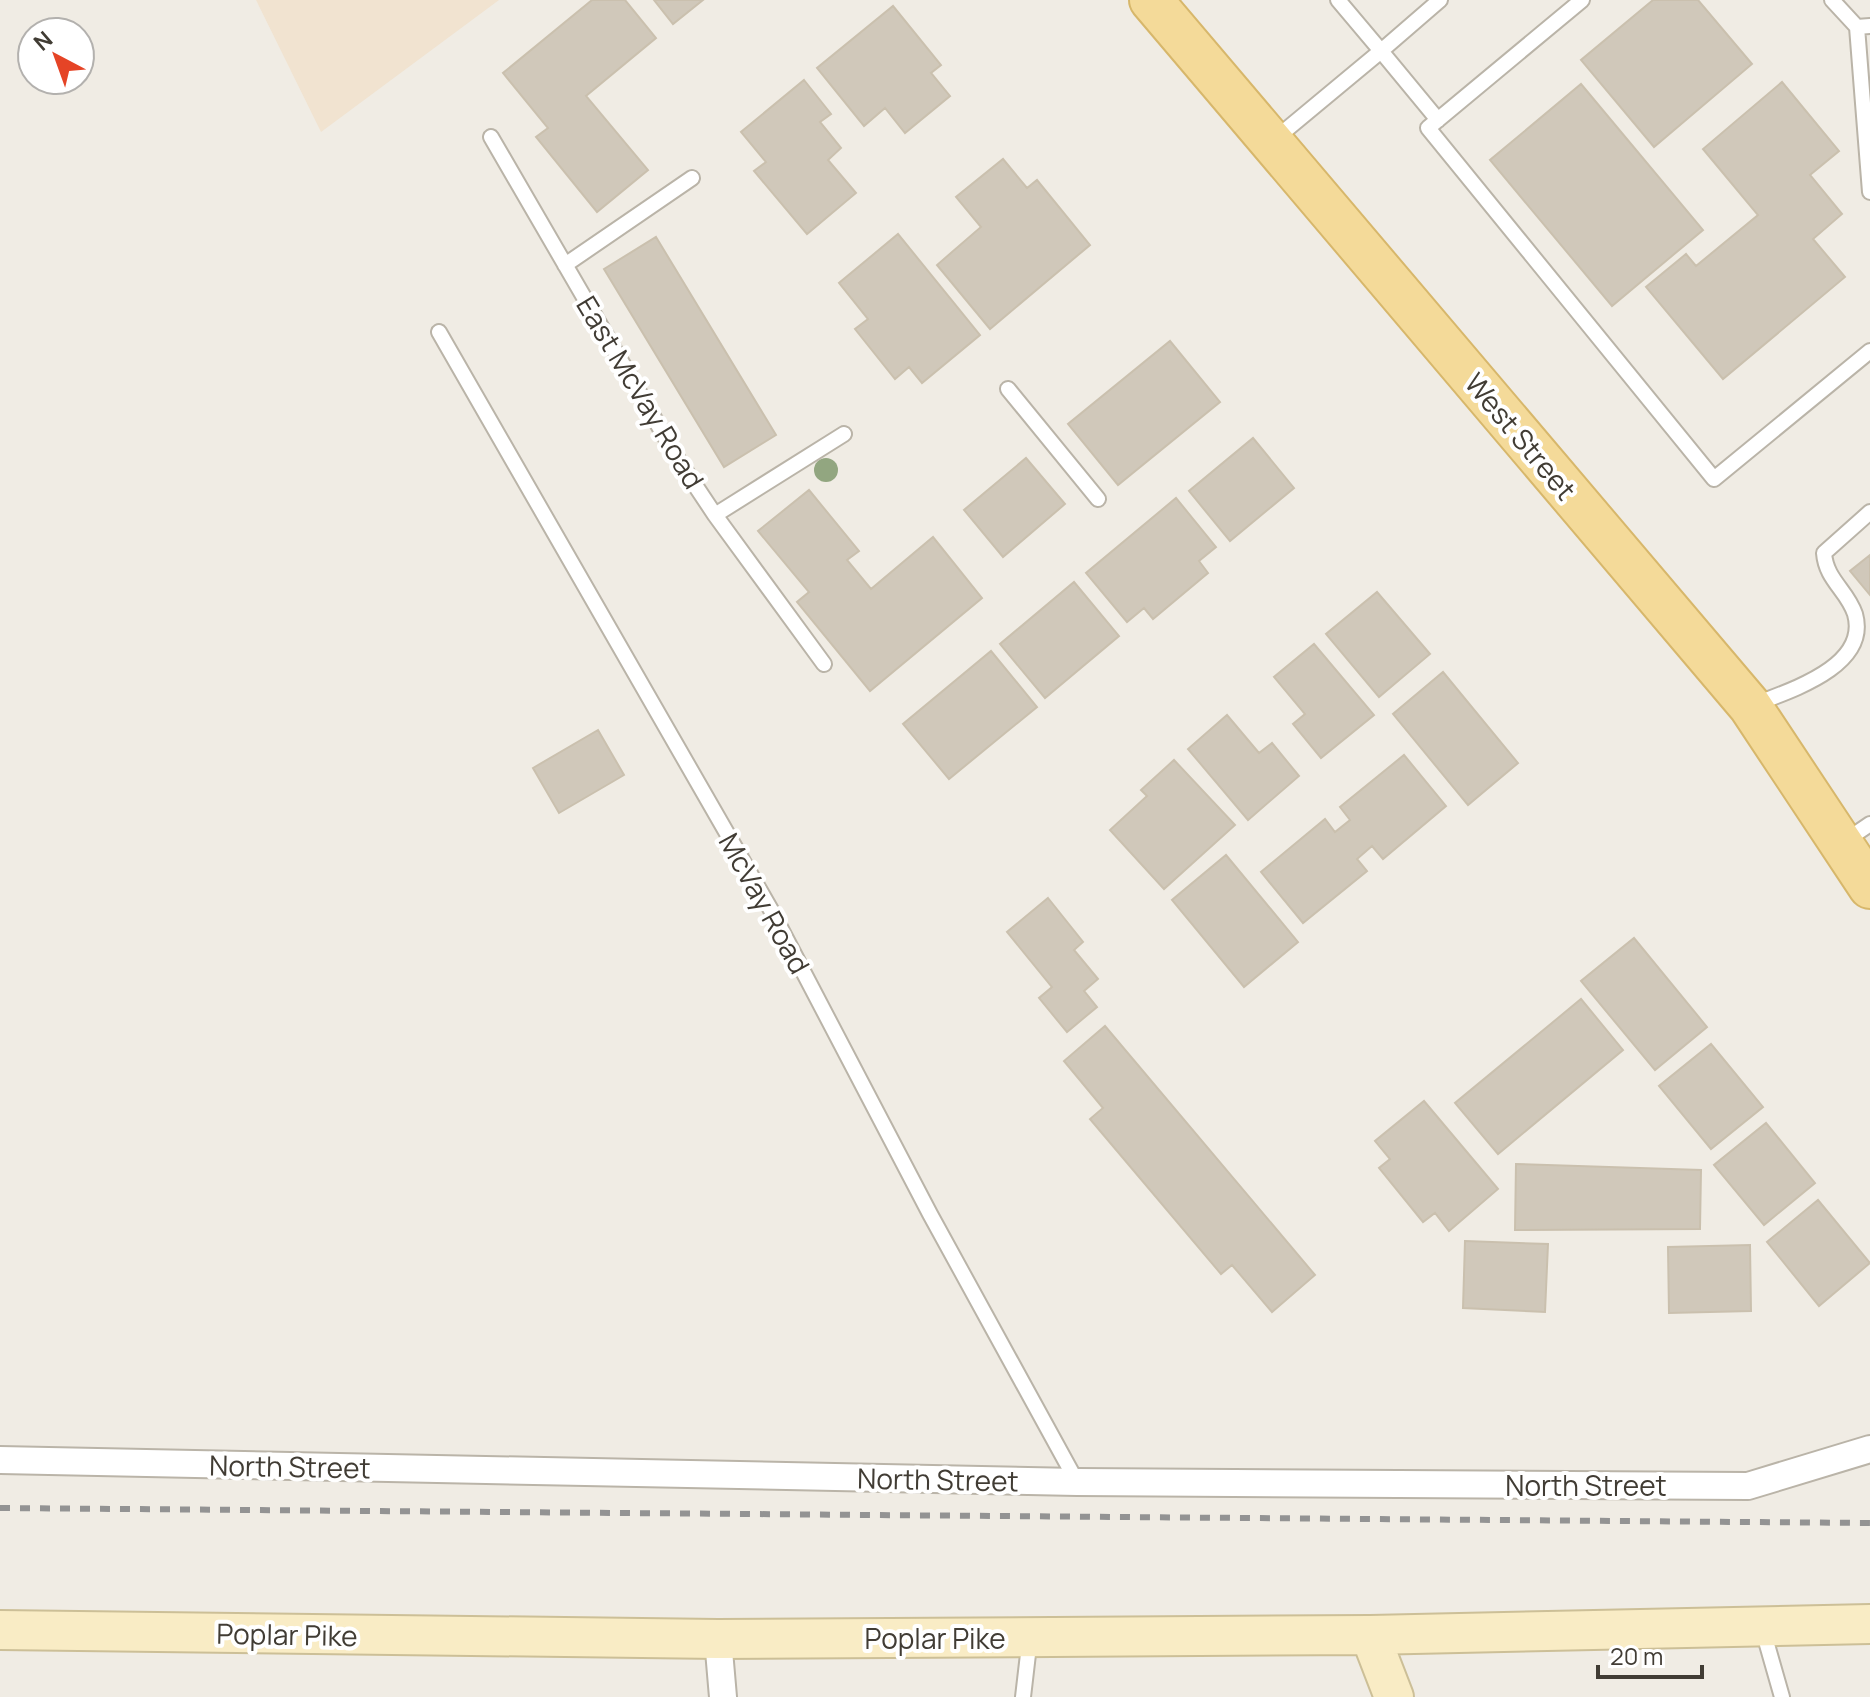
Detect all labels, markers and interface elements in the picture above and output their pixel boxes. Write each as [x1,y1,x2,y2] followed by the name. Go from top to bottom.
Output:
[16,16,96,96] north arrow
[27,24,59,57] text: N
[568,289,714,495] street label: East McVay Road
[1457,365,1585,507] street label: West Street
[711,826,819,980] street label: McVay Road
[209,1446,371,1486] street label: North Street
[857,1459,1019,1499] street label: North Street
[1505,1466,1667,1504] street label: North Street
[216,1614,358,1654] street label: Poplar Pike
[864,1619,1006,1657] street label: Poplar Pike
[1598,1629,1702,1679] scale bar
[1610,1639,1663,1672] text: 20 m

